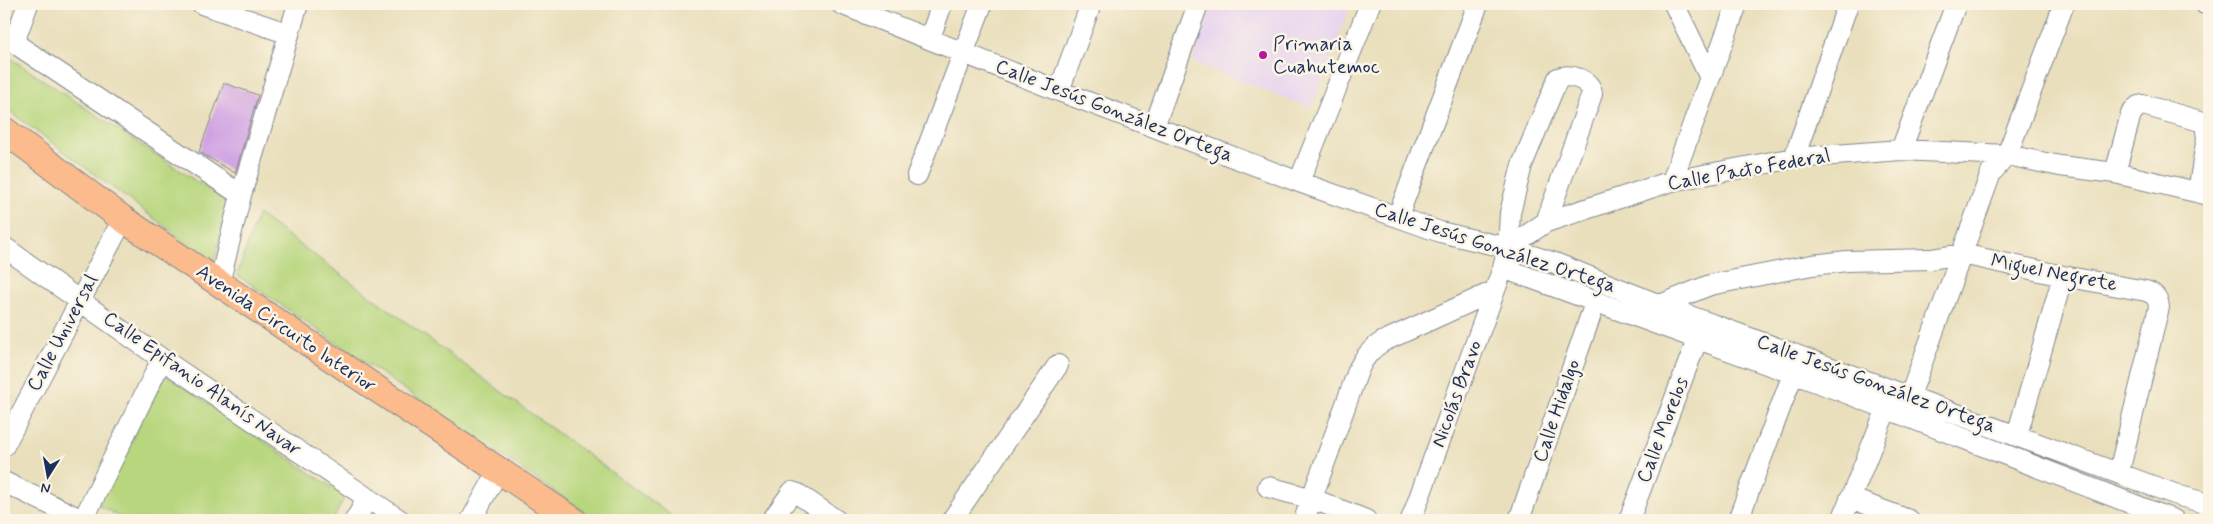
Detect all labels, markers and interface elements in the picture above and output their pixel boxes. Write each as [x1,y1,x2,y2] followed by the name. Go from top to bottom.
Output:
[1273,31,1380,81] place label: Primaria Cuahutemoc
[1257,49,1269,61] marker: Primaria Cuahutemoc
[991,53,1237,171] street label: Calle Jesús González Ortega
[1665,142,1833,198] street label: Calle Pacto Federal
[1370,196,1619,302] street label: Calle Jesús González Ortega
[1988,248,2120,300] street label: Miguel Negrete
[191,259,381,399] street label: Avenida Circuito Interior
[21,270,105,396] street label: Calle Universal
[97,305,307,463] street label: Calle Epifanio Alanís Navar
[1752,328,1999,442] street label: Calle Jesús González Ortega
[1425,337,1489,451] street label: Nicolás Bravo
[1527,356,1587,466] street label: Calle Hidalgo
[1630,373,1696,487] street label: Calle Morelos
[22,452,72,502] north arrow
[39,478,52,498] text: N

